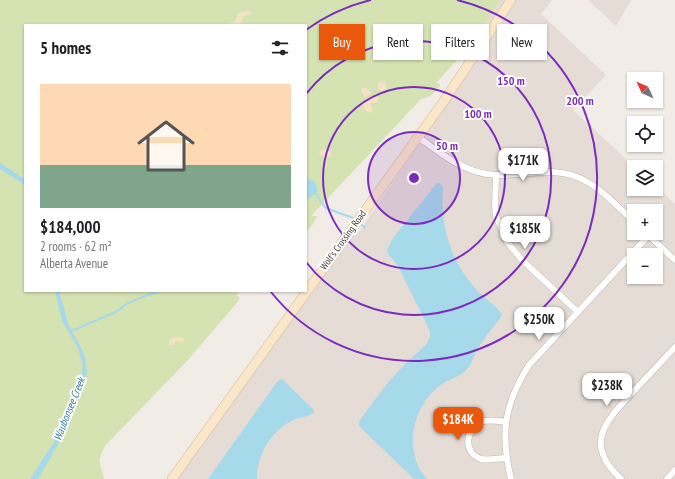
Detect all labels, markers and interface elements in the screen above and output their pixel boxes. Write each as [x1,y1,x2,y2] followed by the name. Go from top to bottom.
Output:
[319,24,365,60] chip: Buy
[373,24,423,60] chip: Rent
[431,24,489,60] chip: Filters
[497,24,547,60] chip: New
[40,37,91,59] text: 5 homes
[269,37,291,59] icon: filters
[627,72,663,108] north arrow
[627,72,663,284] map controls
[497,73,525,88] text: 150 m
[566,93,594,108] text: 200 m
[464,106,492,121] text: 100 m
[130,110,202,182] icon: home
[627,116,663,152] button: locate
[436,138,458,153] text: 50 m
[495,148,551,182] pin: $171K
[507,152,539,169] text: $171K
[627,160,663,196] button: layers
[407,171,421,185] centre of rings
[627,204,663,240] button: +
[317,208,369,272] street label: Wolf's Crossing Road
[40,216,101,238] text: $184,000
[497,216,553,250] pin: $185K
[509,220,541,237] text: $185K
[40,238,112,255] text: 2 rooms · 62 m²
[627,248,663,284] button: −
[40,255,108,272] text: Alberta Avenue
[511,307,567,341] pin: $250K
[523,311,555,328] text: $250K
[579,373,635,407] pin: $238K
[50,374,89,443] water label: Waubonsee Creek
[591,377,623,394] text: $238K
[430,407,486,441] pin: $184K
[442,411,474,428] text: $184K

